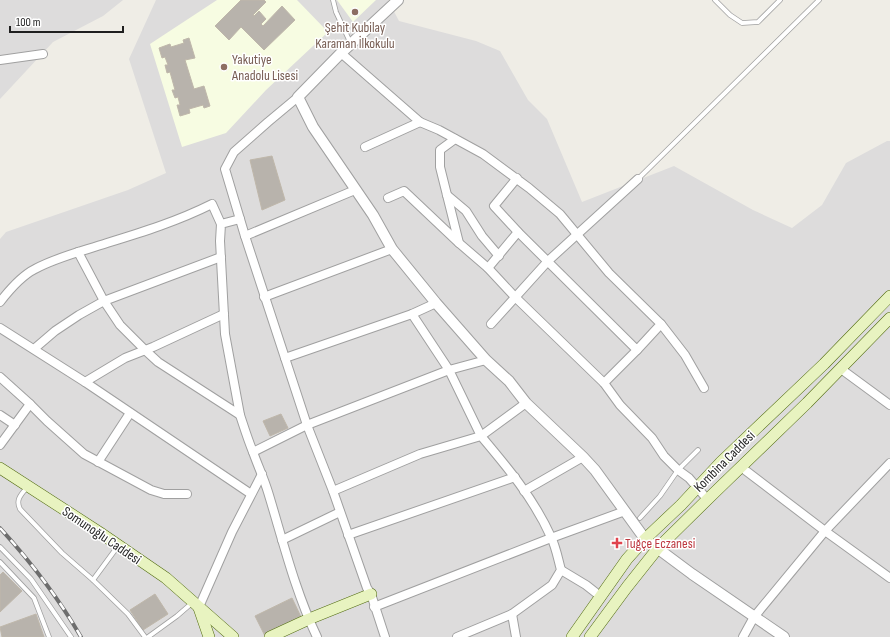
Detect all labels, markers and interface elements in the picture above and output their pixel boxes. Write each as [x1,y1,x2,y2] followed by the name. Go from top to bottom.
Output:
[350,7,360,17] marker: Şehit Kubilay Karaman İlkokulu
[10,8,123,34] scale bar
[16,15,41,30] text: 100 m
[315,19,395,52] place label: Şehit Kubilay Karaman İlkokulu
[231,51,298,84] place label: Yakutiye Anadolu Lisesi
[219,62,229,72] marker: Yakutiye Anadolu Lisesi
[690,427,759,496] street label: Kombina Caddesi
[59,503,144,568] street label: Somunoğlu Caddesi
[625,535,695,552] place label: Tuğçe Eczanesi
[612,538,622,548] marker: Tuğçe Eczanesi

